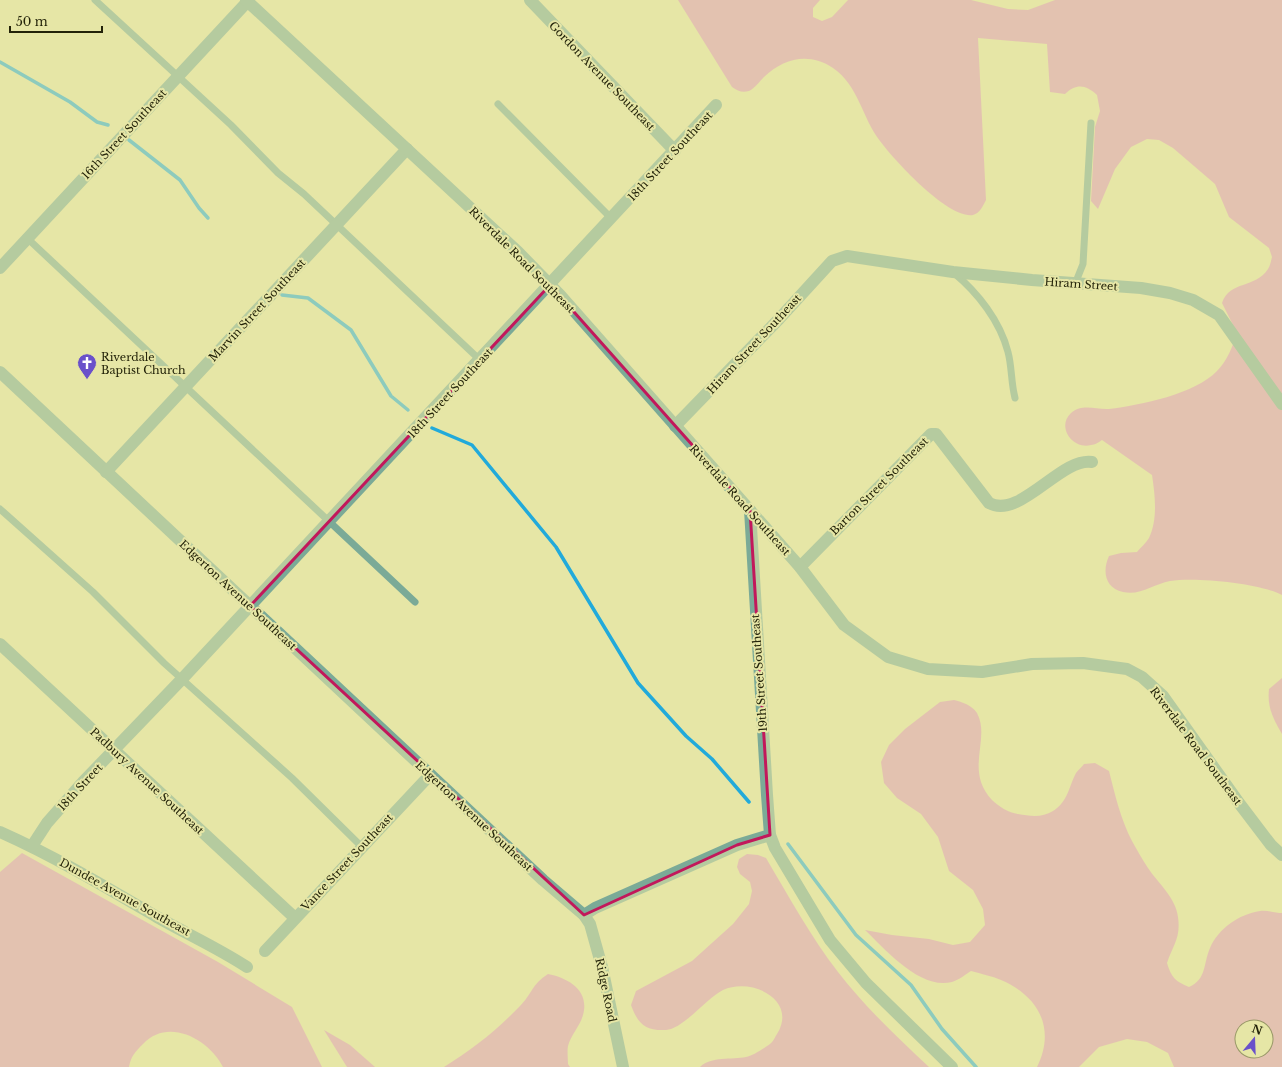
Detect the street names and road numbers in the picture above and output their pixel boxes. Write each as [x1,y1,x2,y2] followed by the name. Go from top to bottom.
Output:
[546,18,659,134] street label: Gordon Avenue Southeast
[79,85,170,182] street label: 16th Street Southeast
[625,108,716,204] street label: 18th Street Southeast
[466,204,579,317] street label: Riverdale Road Southeast
[206,255,309,364] street label: Marvin Street Southeast
[1044,274,1119,294] street label: Hiram Street
[704,291,805,397] street label: Hiram Street Southeast
[405,345,496,441] street label: 18th Street Southeast
[827,433,932,538] street label: Barton Street Southeast
[687,442,794,559] street label: Riverdale Road Southeast
[177,537,300,654] street label: Edgerton Avenue Southeast
[748,613,770,732] street label: 19th Street Southeast
[1147,684,1245,808] street label: Riverdale Road Southeast
[87,725,207,838] street label: Padbury Avenue Southeast
[413,758,536,875] street label: Edgerton Avenue Southeast
[55,760,106,814] street label: 18th Street
[298,810,396,914] street label: Vance Street Southeast
[57,855,194,939] street label: Dundee Avenue Southeast
[592,957,620,1024] street label: Ridge Road

